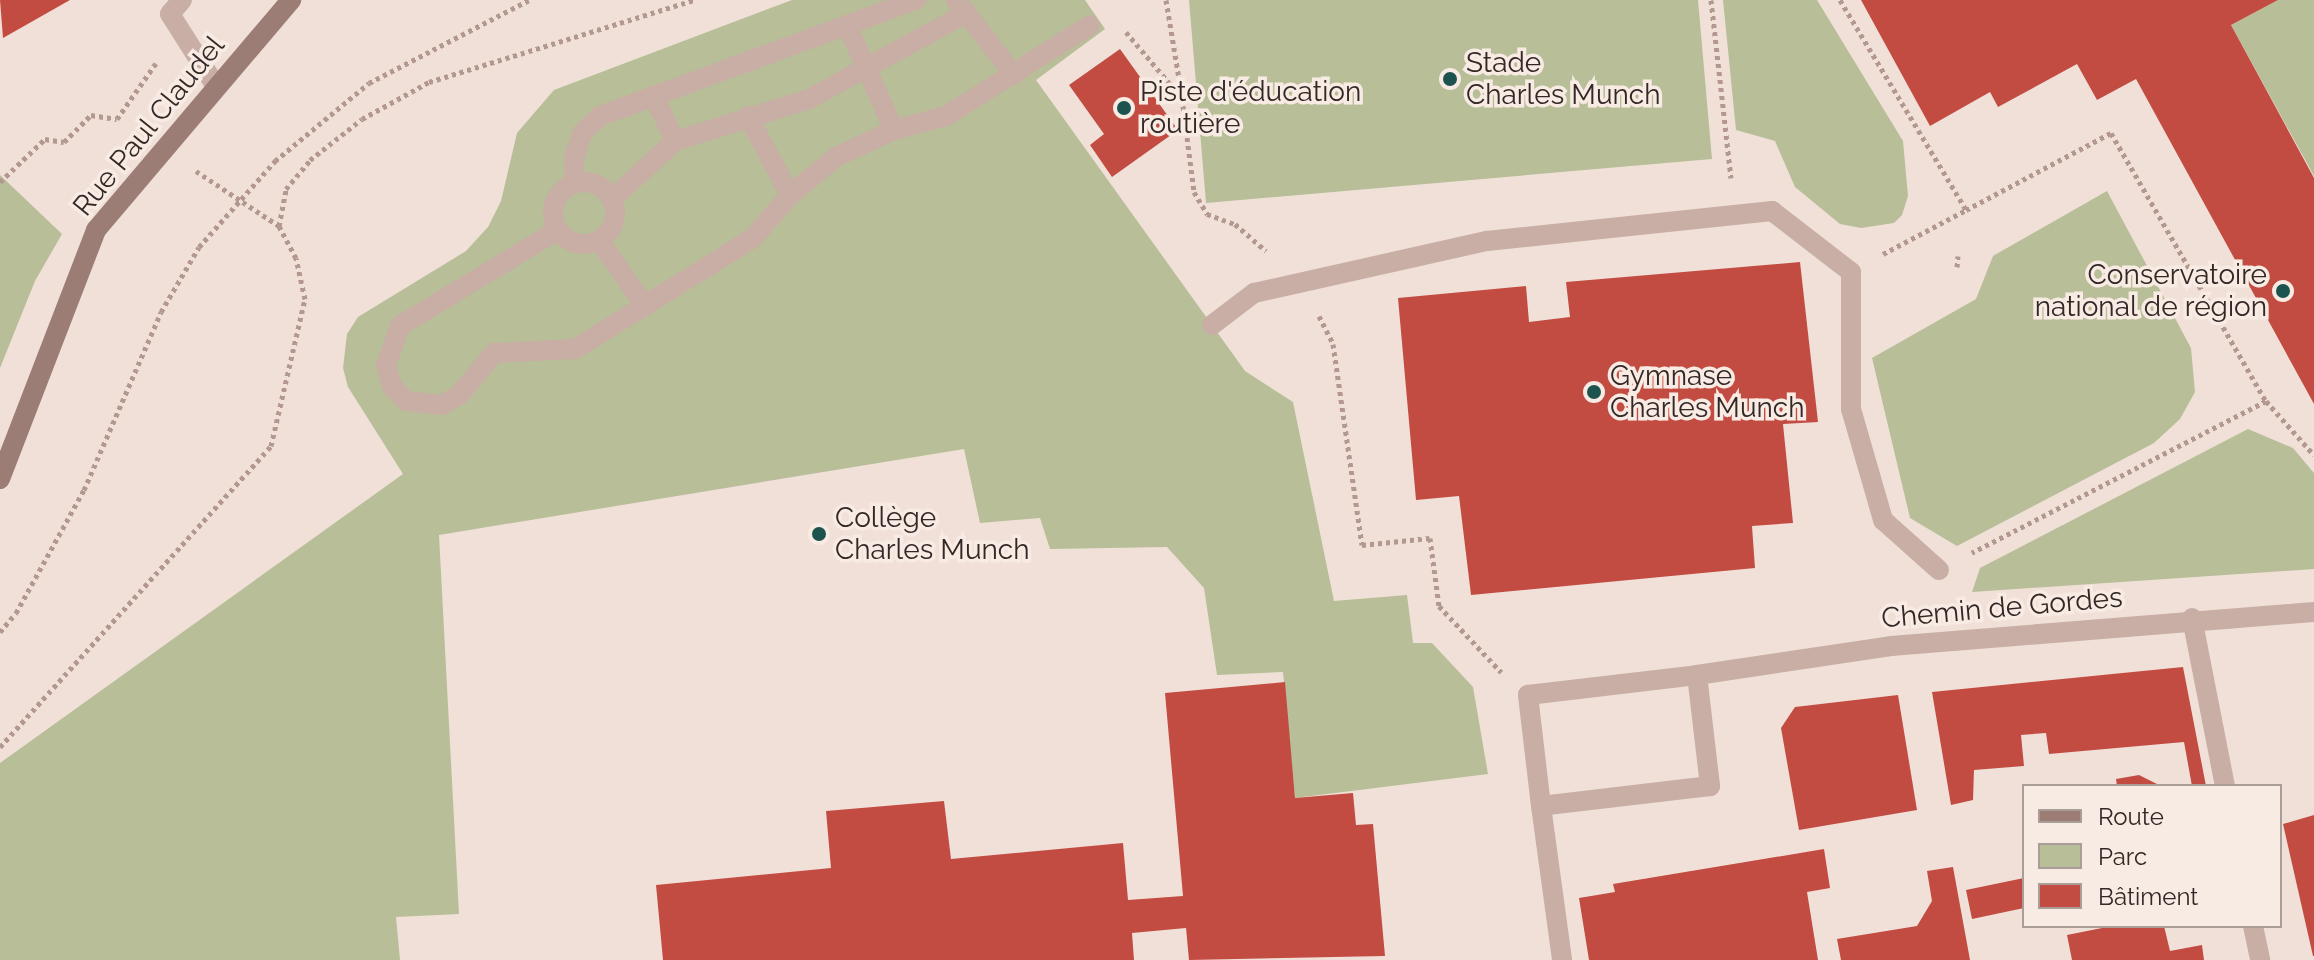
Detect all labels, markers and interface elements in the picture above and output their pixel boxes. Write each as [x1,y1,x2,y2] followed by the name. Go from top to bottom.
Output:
[66,29,232,223] street label: Rue Paul Claudel
[1466,46,1661,112] place label: Stade Charles Munch
[1441,70,1459,88] marker: Stade Charles Munch
[1140,75,1361,141] place label: Piste d'éducation routière
[1115,99,1133,117] marker: Piste d'éducation routière
[2034,258,2267,324] place label: Conservatoire national de région
[2274,282,2292,300] marker: Conservatoire national de région
[1610,359,1805,425] place label: Gymnase Charles Munch
[1585,383,1603,401] marker: Gymnase Charles Munch
[835,501,1030,567] place label: Collège Charles Munch
[810,525,828,543] marker: Collège Charles Munch
[1880,581,2124,635] street label: Chemin de Gordes
[2022,784,2282,928] legend
[2098,802,2164,831] text: Route
[2098,842,2147,871] text: Parc
[2098,882,2198,911] text: Bâtiment

